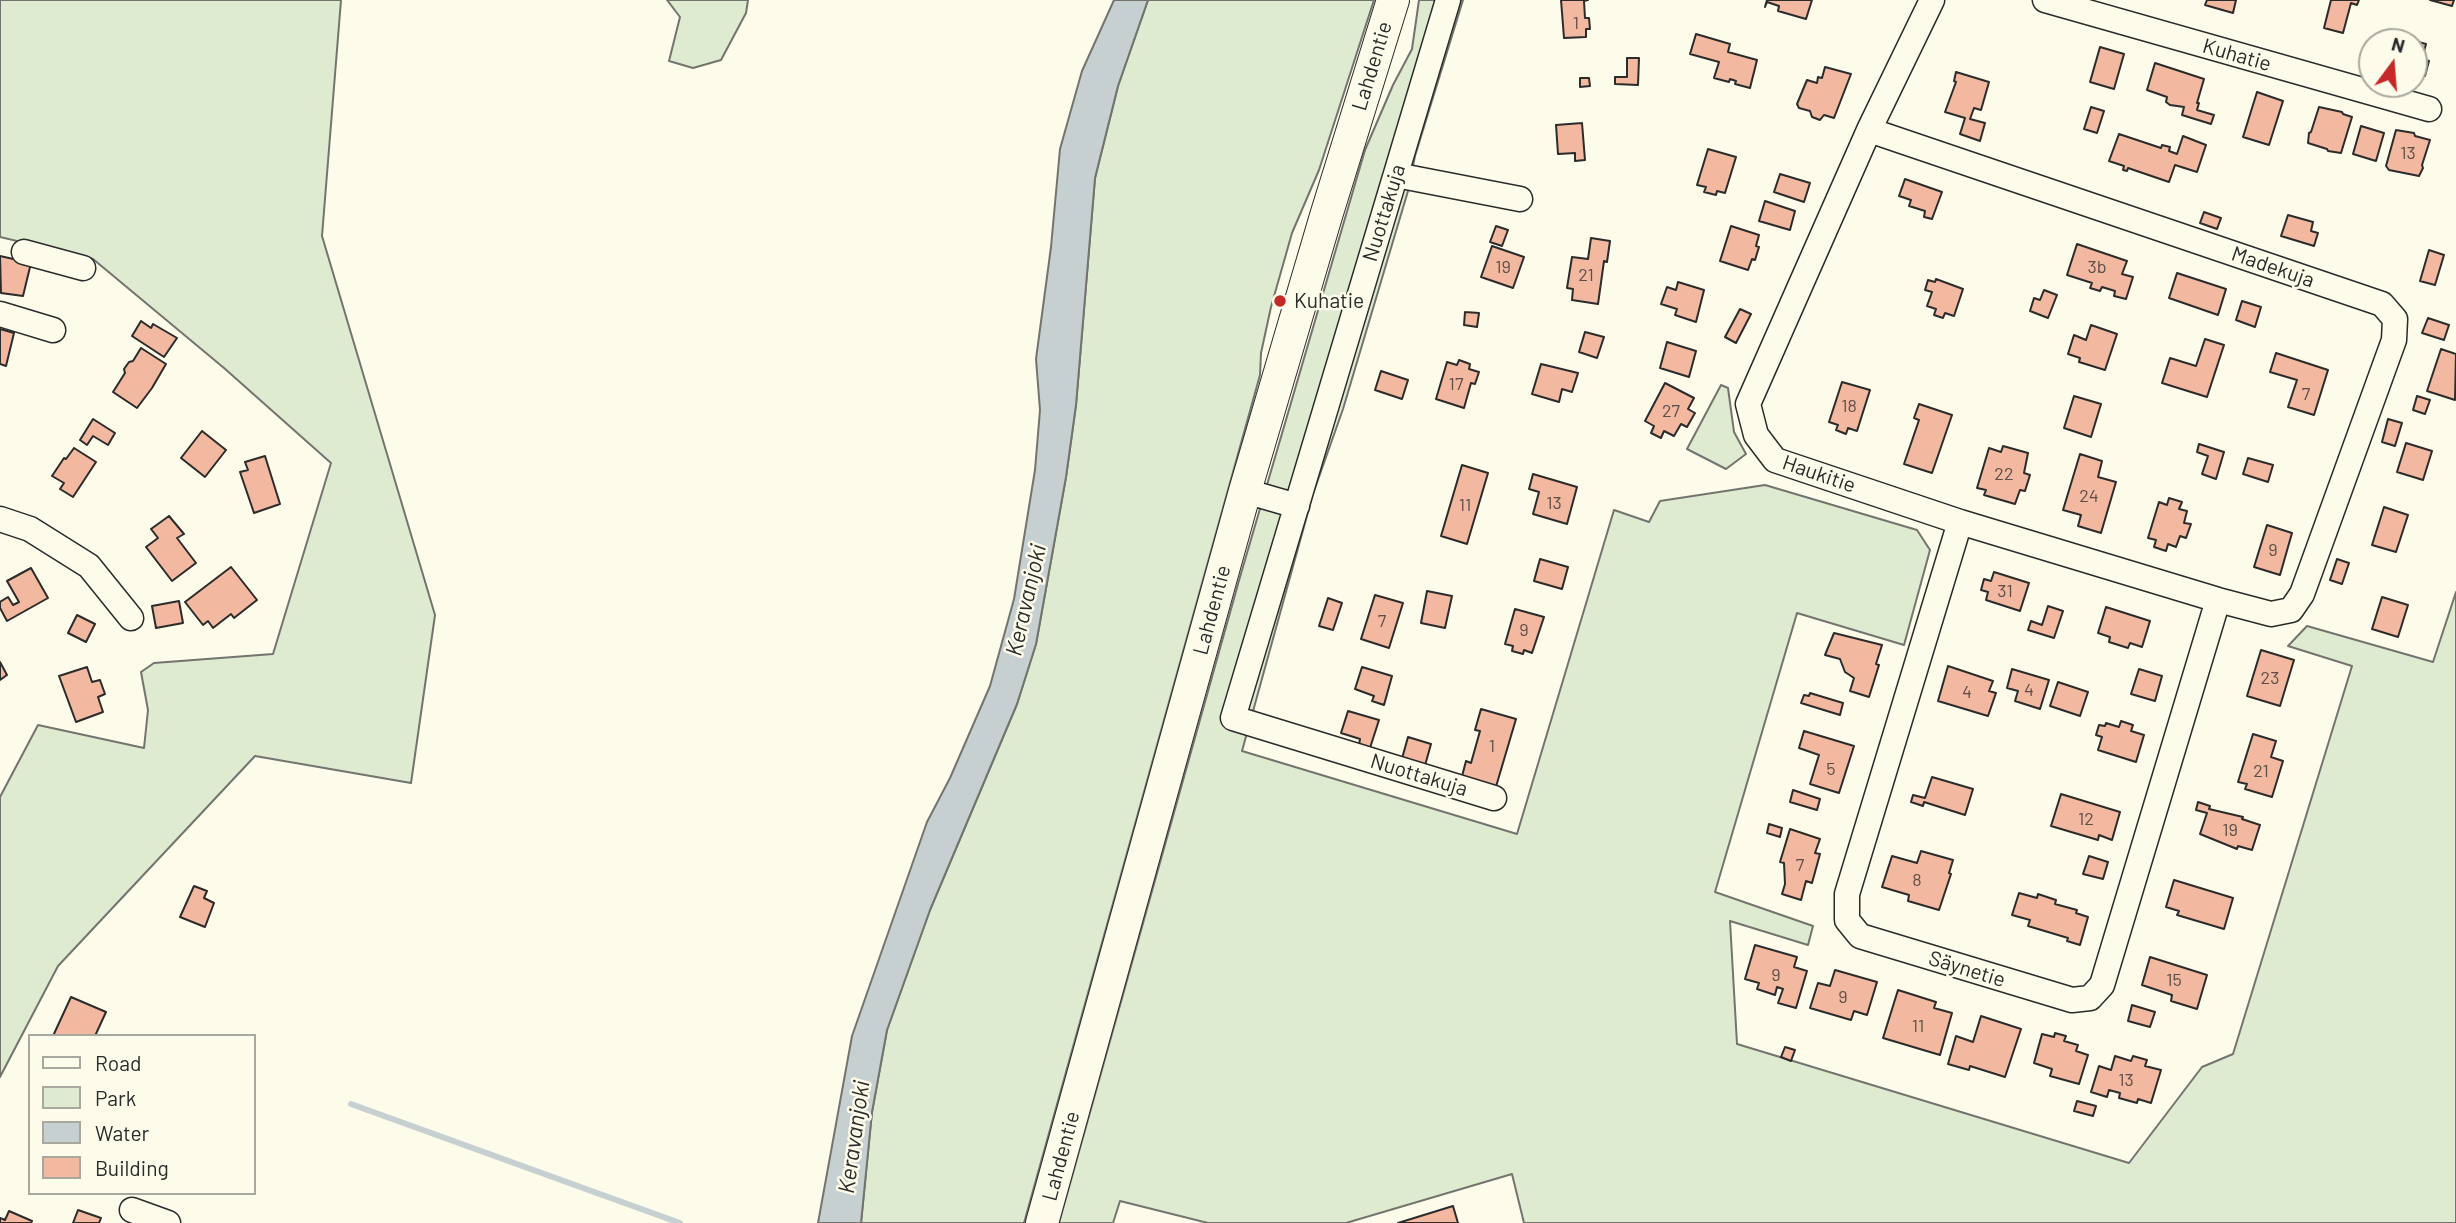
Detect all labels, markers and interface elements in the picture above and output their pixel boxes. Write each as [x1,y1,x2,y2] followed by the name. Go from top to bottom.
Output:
[1573,12,1579,34] house number: 1
[1347,18,1397,114] street label: Lahdentie
[2358,28,2428,98] north arrow
[2389,31,2408,57] text: N
[2200,33,2274,77] street label: Kuhatie
[2400,142,2416,164] house number: 13
[1357,161,1411,265] street label: Nuottakuja
[2228,241,2318,293] street label: Madekuja
[1495,256,1511,278] house number: 19
[2087,256,2107,278] house number: 3b
[1578,264,1594,286] house number: 21
[1294,288,1364,314] place label: Kuhatie
[1272,293,1288,309] marker: Kuhatie
[1449,373,1463,395] house number: 17
[2302,383,2310,405] house number: 7
[1841,395,1857,417] house number: 18
[1662,400,1680,422] house number: 27
[1779,450,1859,498] street label: Haukitie
[1994,463,2014,485] house number: 22
[2079,485,2099,507] house number: 24
[1546,492,1562,514] house number: 13
[1459,494,1471,516] house number: 11
[2268,539,2278,561] house number: 9
[1000,541,1052,659] water label: Keravanjoki
[1188,562,1236,658] street label: Lahdentie
[1997,580,2013,602] house number: 31
[1378,610,1386,632] house number: 7
[1519,619,1529,641] house number: 9
[2261,667,2279,689] house number: 23
[2024,679,2034,701] house number: 4
[1962,681,1972,703] house number: 4
[1489,735,1495,757] house number: 1
[1367,748,1471,802] street label: Nuottakuja
[1826,758,1836,780] house number: 5
[2253,760,2269,782] house number: 21
[2078,808,2094,830] house number: 12
[2222,819,2238,841] house number: 19
[1796,854,1804,876] house number: 7
[1912,869,1922,891] house number: 8
[1926,945,2008,993] street label: Säynetie
[1771,964,1781,986] house number: 9
[2166,969,2182,991] house number: 15
[1838,986,1848,1008] house number: 9
[1912,1015,1924,1037] house number: 11
[28,1034,256,1195] legend
[95,1050,141,1075] text: Road
[2118,1069,2134,1091] house number: 13
[832,1079,876,1195] water label: Keravanjoki
[95,1085,136,1110] text: Park
[1037,1108,1085,1204] street label: Lahdentie
[95,1120,149,1145] text: Water
[95,1155,169,1180] text: Building

